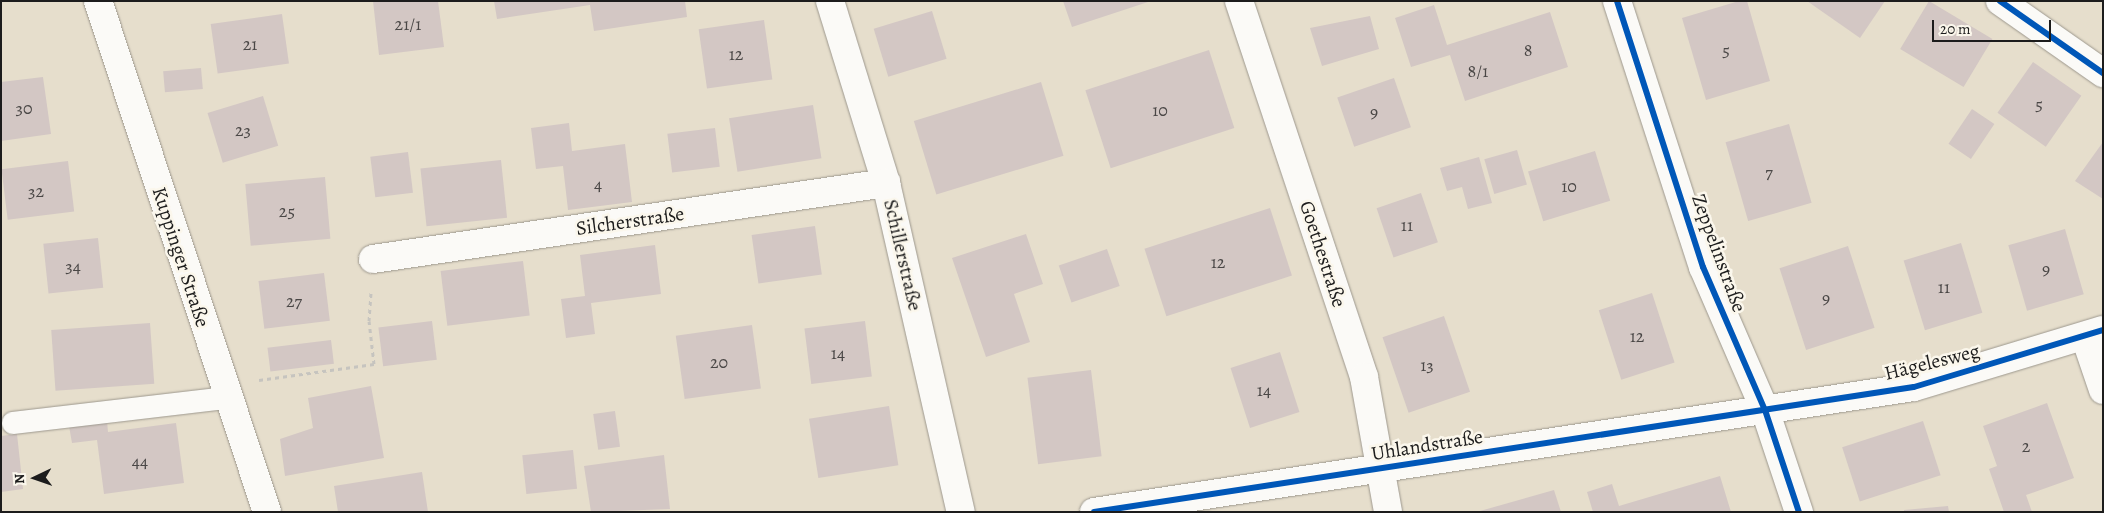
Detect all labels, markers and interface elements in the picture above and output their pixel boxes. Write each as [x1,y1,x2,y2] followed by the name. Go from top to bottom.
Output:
[1934,10,2053,42] scale bar
[395,13,421,35] house number: 21/1
[1940,19,1971,39] text: 20 m
[243,33,257,55] house number: 21
[1524,39,1532,61] house number: 8
[1722,39,1730,61] house number: 5
[729,43,743,65] house number: 12
[1468,60,1488,82] house number: 8/1
[2035,93,2043,115] house number: 5
[15,97,33,119] house number: 30
[1152,99,1168,121] house number: 10
[1370,101,1378,123] house number: 9
[235,119,251,141] house number: 23
[1765,161,1773,183] house number: 7
[594,173,602,195] house number: 4
[1561,175,1577,197] house number: 10
[28,180,44,202] house number: 32
[147,184,215,330] street label: Kuppinger Straße
[1687,191,1751,315] street label: Zeppelinstraße
[879,197,927,313] street label: Schillerstraße
[1295,198,1351,310] street label: Goethestraße
[279,200,295,222] house number: 25
[574,202,686,240] street label: Silcherstraße
[1401,214,1413,236] house number: 11
[1211,251,1225,273] house number: 12
[65,255,81,277] house number: 34
[2042,258,2050,280] house number: 9
[1938,276,1950,298] house number: 11
[1822,287,1830,309] house number: 9
[286,290,302,312] house number: 27
[1630,325,1644,347] house number: 12
[1882,339,1982,385] street label: Hägelesweg
[831,342,845,364] house number: 14
[710,351,728,373] house number: 20
[1420,354,1434,376] house number: 13
[1257,379,1271,401] house number: 14
[1370,424,1484,466] street label: Uhlandstraße
[2022,435,2030,457] house number: 2
[132,450,148,472] house number: 44
[10,453,60,503] north arrow
[10,473,29,484] text: N

